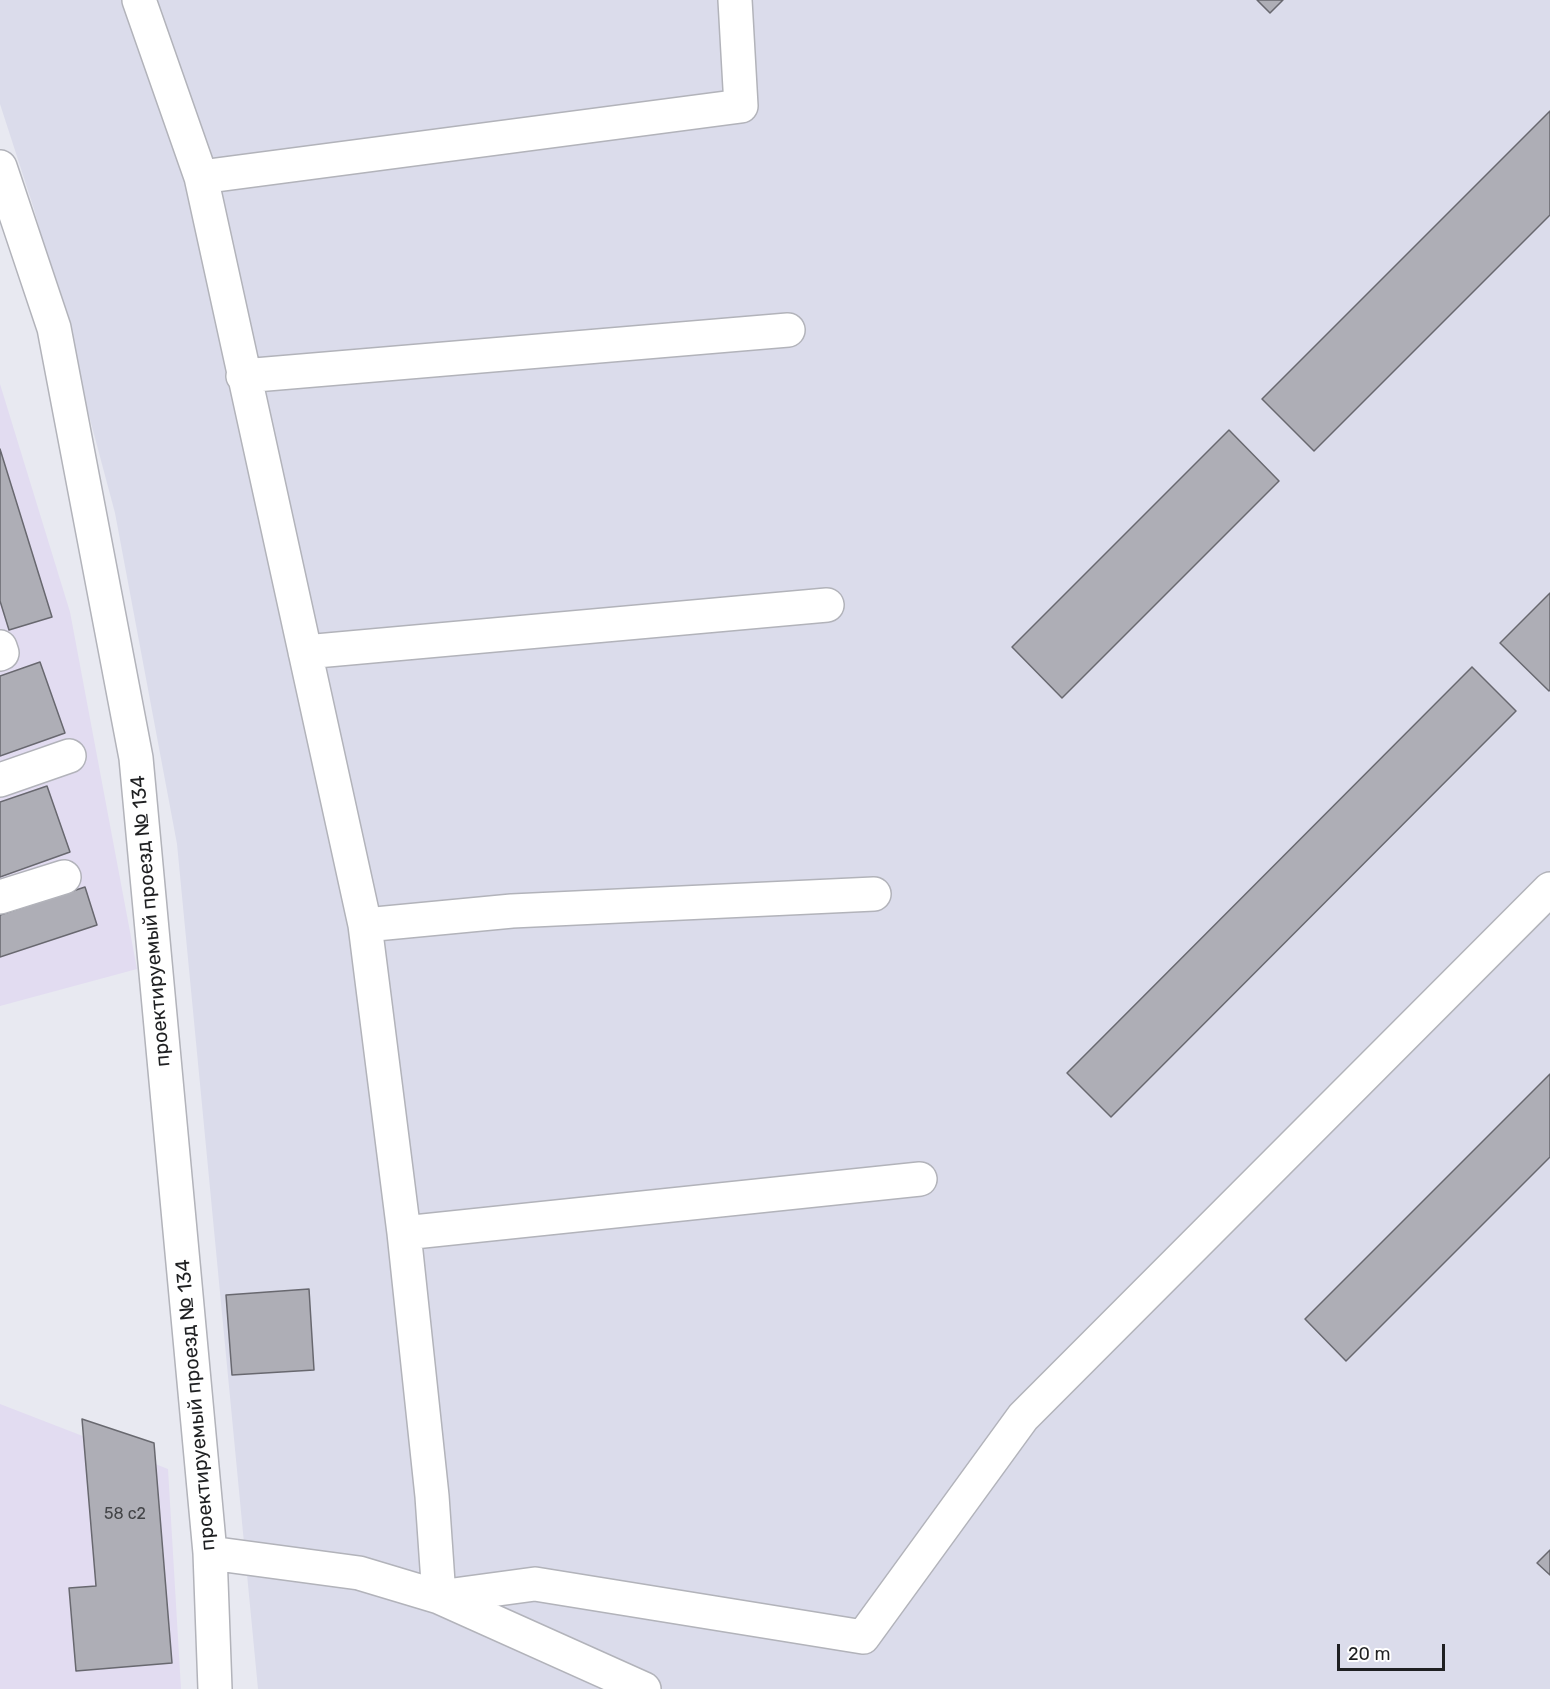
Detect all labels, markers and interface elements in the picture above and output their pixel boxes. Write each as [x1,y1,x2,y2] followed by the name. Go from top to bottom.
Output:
[126,774,176,1068] street label: проектируемый проезд № 134
[171,1258,221,1552] street label: проектируемый проезд № 134
[104,1504,146,1524] house number: 58 с2
[1340,1632,1448,1670] scale bar
[1348,1643,1390,1665] text: 20 m

